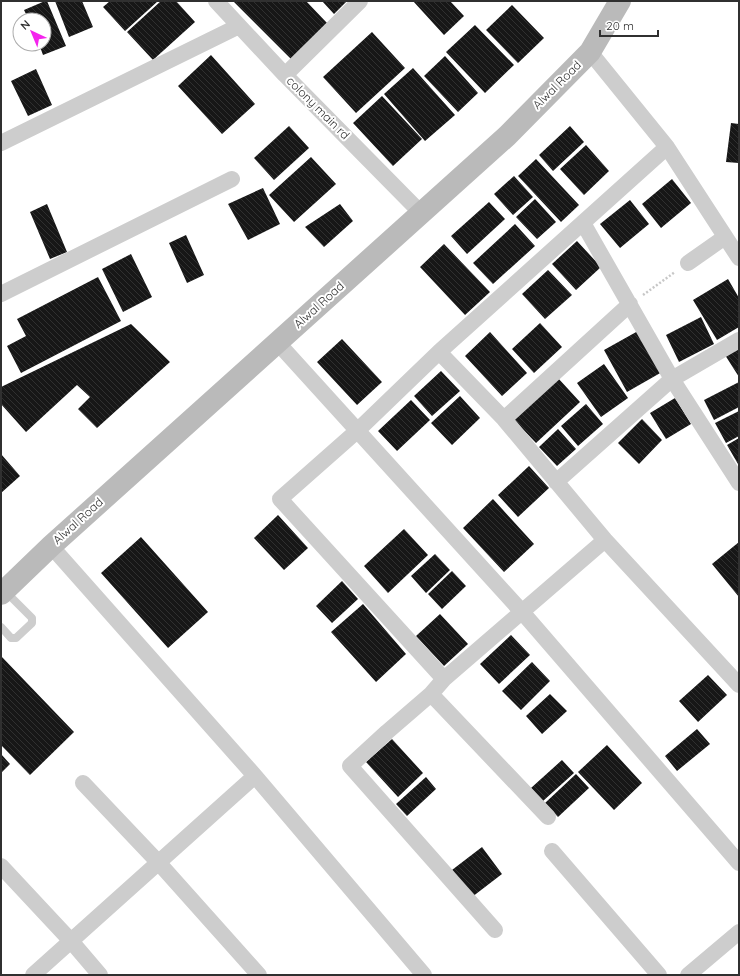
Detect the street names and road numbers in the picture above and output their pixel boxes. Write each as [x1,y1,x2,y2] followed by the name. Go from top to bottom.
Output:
[529,57,584,112] street label: Alwal Road
[284,73,353,142] street label: colony main rd
[290,278,347,331] street label: Alwal Road
[49,494,106,547] street label: Alwal Road

